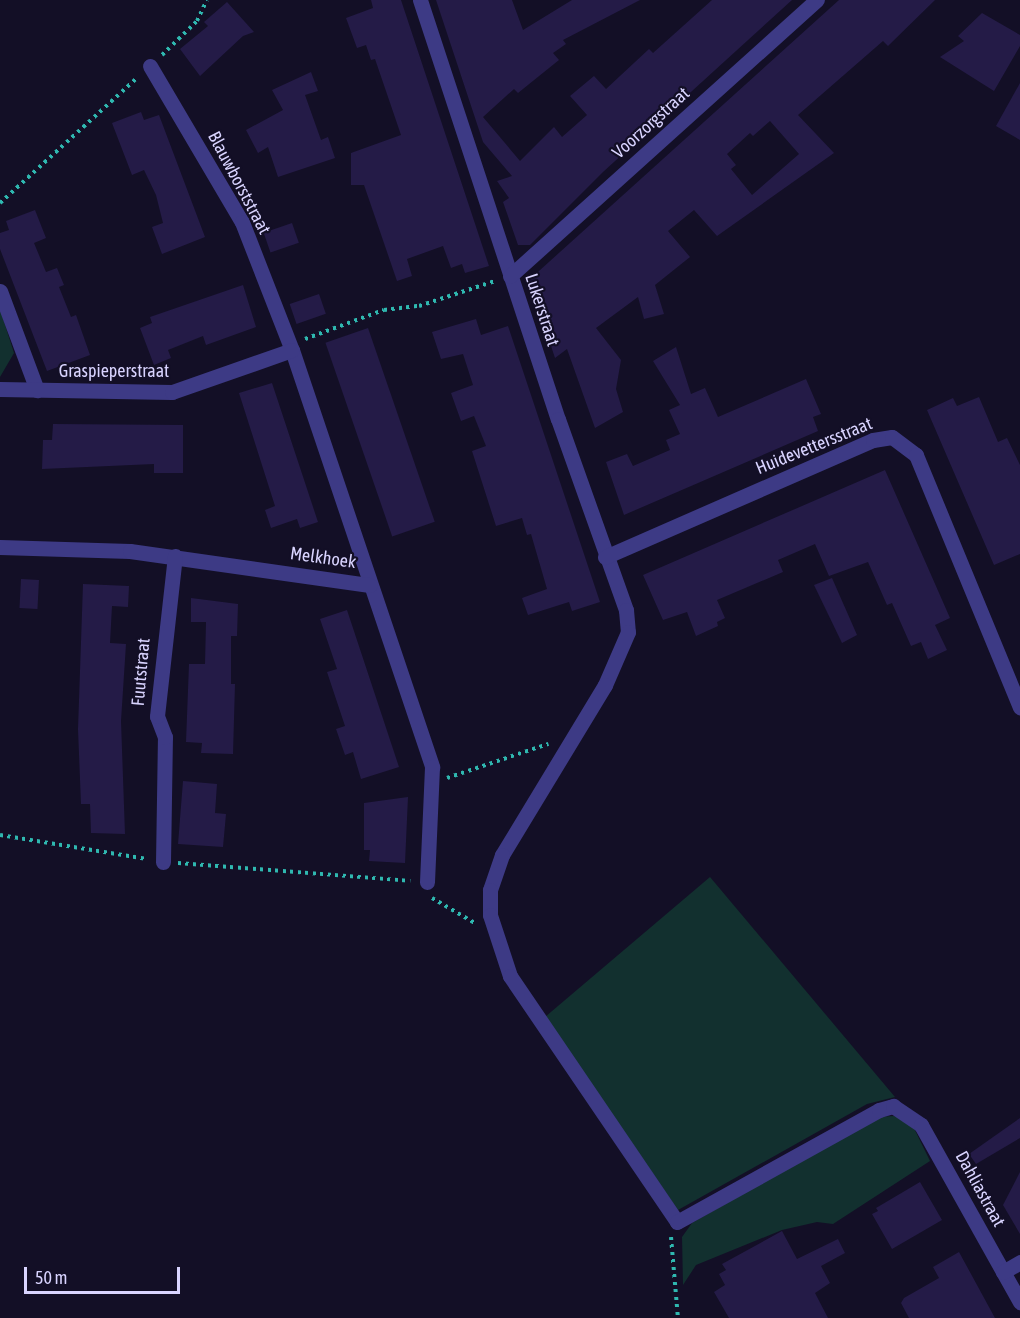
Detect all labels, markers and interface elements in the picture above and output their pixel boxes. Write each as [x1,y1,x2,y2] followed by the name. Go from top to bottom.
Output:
[608,83,694,163] street label: Voorzorgstraat
[203,128,275,238] street label: Blauwborststraat
[520,271,564,349] street label: Lukerstraat
[59,360,169,382] street label: Graspieperstraat
[753,413,875,479] street label: Huidevettersstraat
[289,543,357,573] street label: Melkhoek
[127,637,155,707] street label: Fuutstraat
[950,1148,1010,1230] street label: Dahliastraat
[27,1255,183,1293] scale bar
[35,1267,67,1288] text: 50 m

